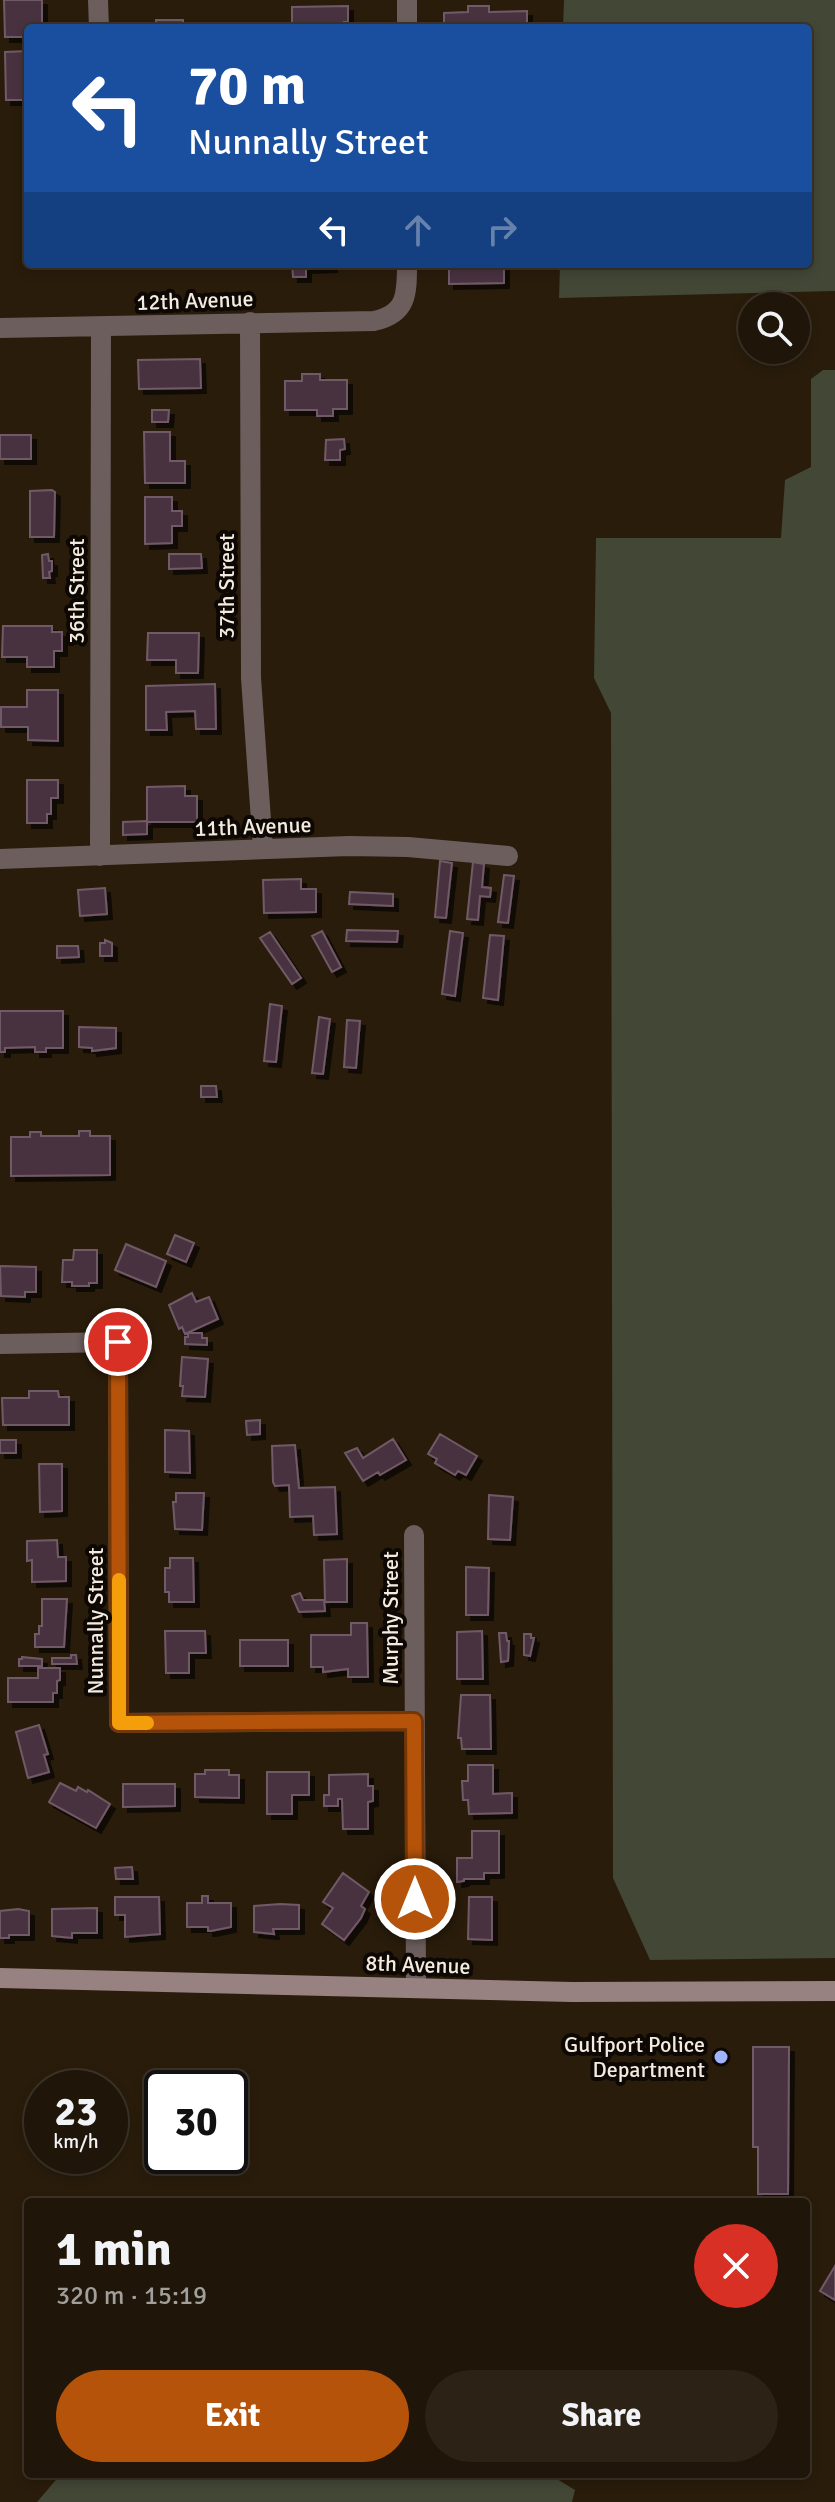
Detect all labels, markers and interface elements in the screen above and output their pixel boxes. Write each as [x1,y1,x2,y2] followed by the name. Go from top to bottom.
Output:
[188,51,306,120] text: 70 m
[56,56,160,160] icon: left
[188,120,429,165] text: Nunnally Street
[312,208,356,252] icon: left
[396,208,440,252] icon: ahead
[480,208,524,252] icon: right
[136,285,254,316] street label: 12th Avenue
[738,292,810,364] map controls
[738,292,810,364] button: search
[213,533,240,639] street label: 37th Street
[63,538,90,644] street label: 36th Street
[194,811,312,842] street label: 11th Avenue
[84,1308,152,1376] pin
[96,1320,140,1364] icon: arrive
[82,1547,109,1695] street label: Nunnally Street
[377,1551,404,1685] street label: Murphy Street
[373,1857,457,1941] position arrow
[365,1949,471,1980] street label: 8th Avenue
[564,2031,705,2083] place label: Gulfport Police Department
[712,2048,730,2066] marker: Gulfport Police Department
[144,2070,248,2174] speed limit sign: 30
[54,2087,98,2137] text: 23
[53,2129,99,2154] text: km/h
[56,2220,172,2279] text: 1 min
[694,2224,778,2308] button: close
[56,2280,207,2312] text: 320 m · 15:19
[56,2370,409,2462] button: Exit
[425,2370,778,2462] button: Share

